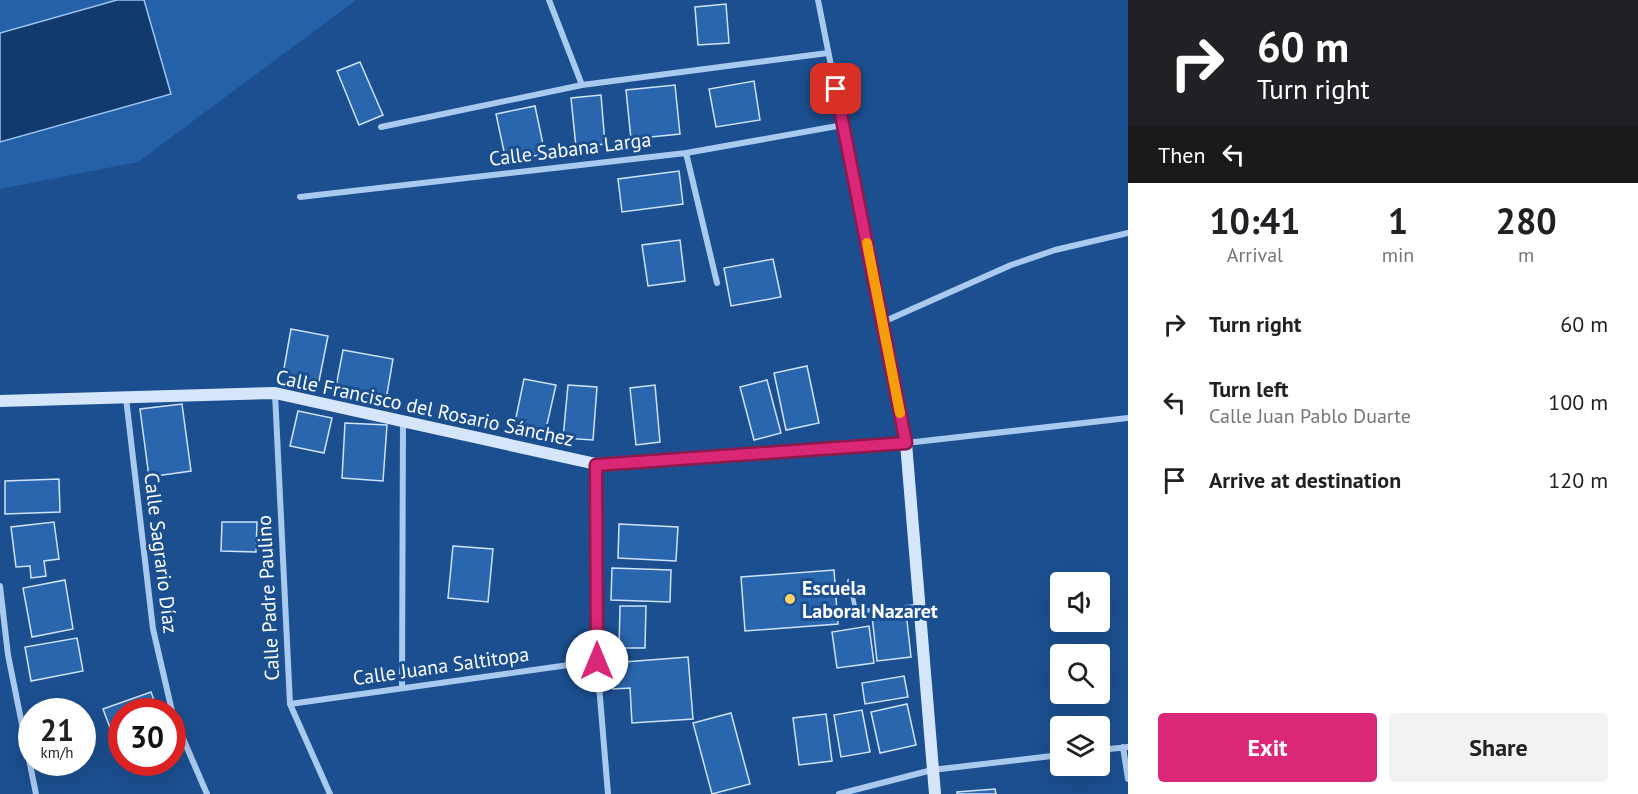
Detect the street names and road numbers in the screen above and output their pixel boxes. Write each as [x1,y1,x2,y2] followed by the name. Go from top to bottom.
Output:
[488,126,652,172] street label: Calle Sabana Larga
[273,364,577,452] street label: Calle Francisco del Rosario Sánchez
[138,471,184,635] street label: Calle Sagrario Díaz
[251,515,285,681] street label: Calle Padre Paulino
[351,641,531,691] street label: Calle Juana Saltitopa

